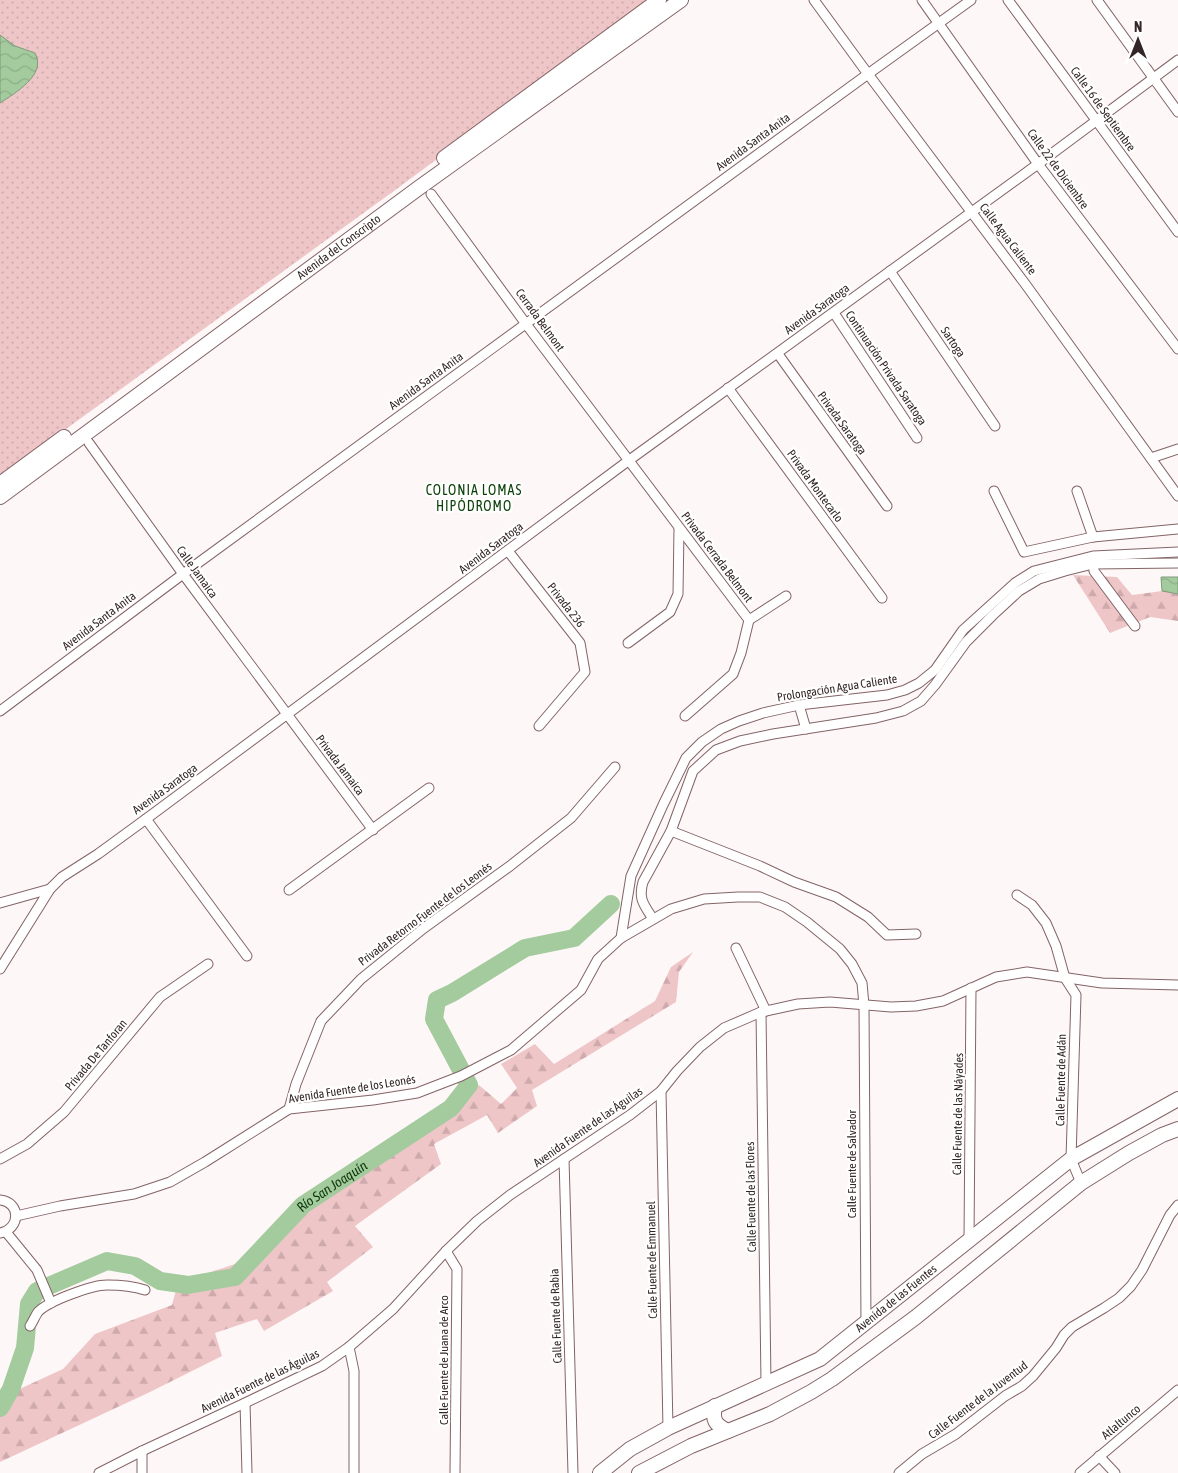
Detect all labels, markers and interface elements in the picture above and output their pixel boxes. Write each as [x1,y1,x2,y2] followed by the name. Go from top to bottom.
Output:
[1113,15,1163,65] north arrow
[1134,19,1142,35] text: N
[1068,64,1138,154] street label: Calle 16 de Septiembre
[713,110,793,174] street label: Avenida Santa Anita
[1024,126,1092,212] street label: Calle 22 de Diciembre
[977,201,1039,277] street label: Calle Agua Caliente
[294,211,384,282] street label: Avenida del Conscripto
[782,281,852,337] street label: Avenida Saratoga
[513,286,568,355] street label: Cerrada Belmont
[842,308,930,428] street label: Continuación Privada Saratoga
[938,324,968,360] street label: Sartoga
[386,349,466,413] street label: Avenida Santa Anita
[814,389,870,457] street label: Privada Saratoga
[784,447,846,525] street label: Privada Montecarlo
[426,482,522,514] district label: COLONIA LOMAS HIPÓDROMO
[678,509,756,605] street label: Privada Cerrada Belmont
[456,519,526,577] street label: Avenida Saratoga
[173,543,221,601] street label: Calle Jamaica
[544,580,588,630] street label: Privada 236
[60,589,138,653] street label: Avenida Santa Anita
[776,672,898,704] street label: Prolongación Agua Caliente
[313,732,367,798] street label: Privada Jamaica
[130,761,200,817] street label: Avenida Saratoga
[356,859,494,969] street label: Privada Retorno Fuente de los Leonés
[62,1016,130,1094] street label: Privada De Tanforan
[1053,1034,1069,1126] street label: Calle Fuente de Adán
[950,1053,966,1175] street label: Calle Fuente de las Náyades
[287,1072,417,1106] street label: Avenida Fuente de los Leonés
[531,1084,645,1170] street label: Avenida Fuente de las Águilas
[845,1109,859,1218] street label: Calle Fuente de Salvador
[743,1142,759,1252] street label: Calle Fuente de las Flores
[293,1157,370,1215] water label: Río San Joaquín
[644,1200,660,1319] street label: Calle Fuente de Emmanuel
[853,1262,940,1335] street label: Avenida de las Fuentes
[547,1268,565,1364] street label: Calle Fuente de Rabia
[437,1295,451,1425] street label: Calle Fuente de Juana de Arco
[199,1346,321,1416] street label: Avenida Fuente de las Águilas
[926,1358,1030,1442] street label: Calle Fuente de la Juventud
[1099,1401,1144,1442] street label: Atlaltunco

